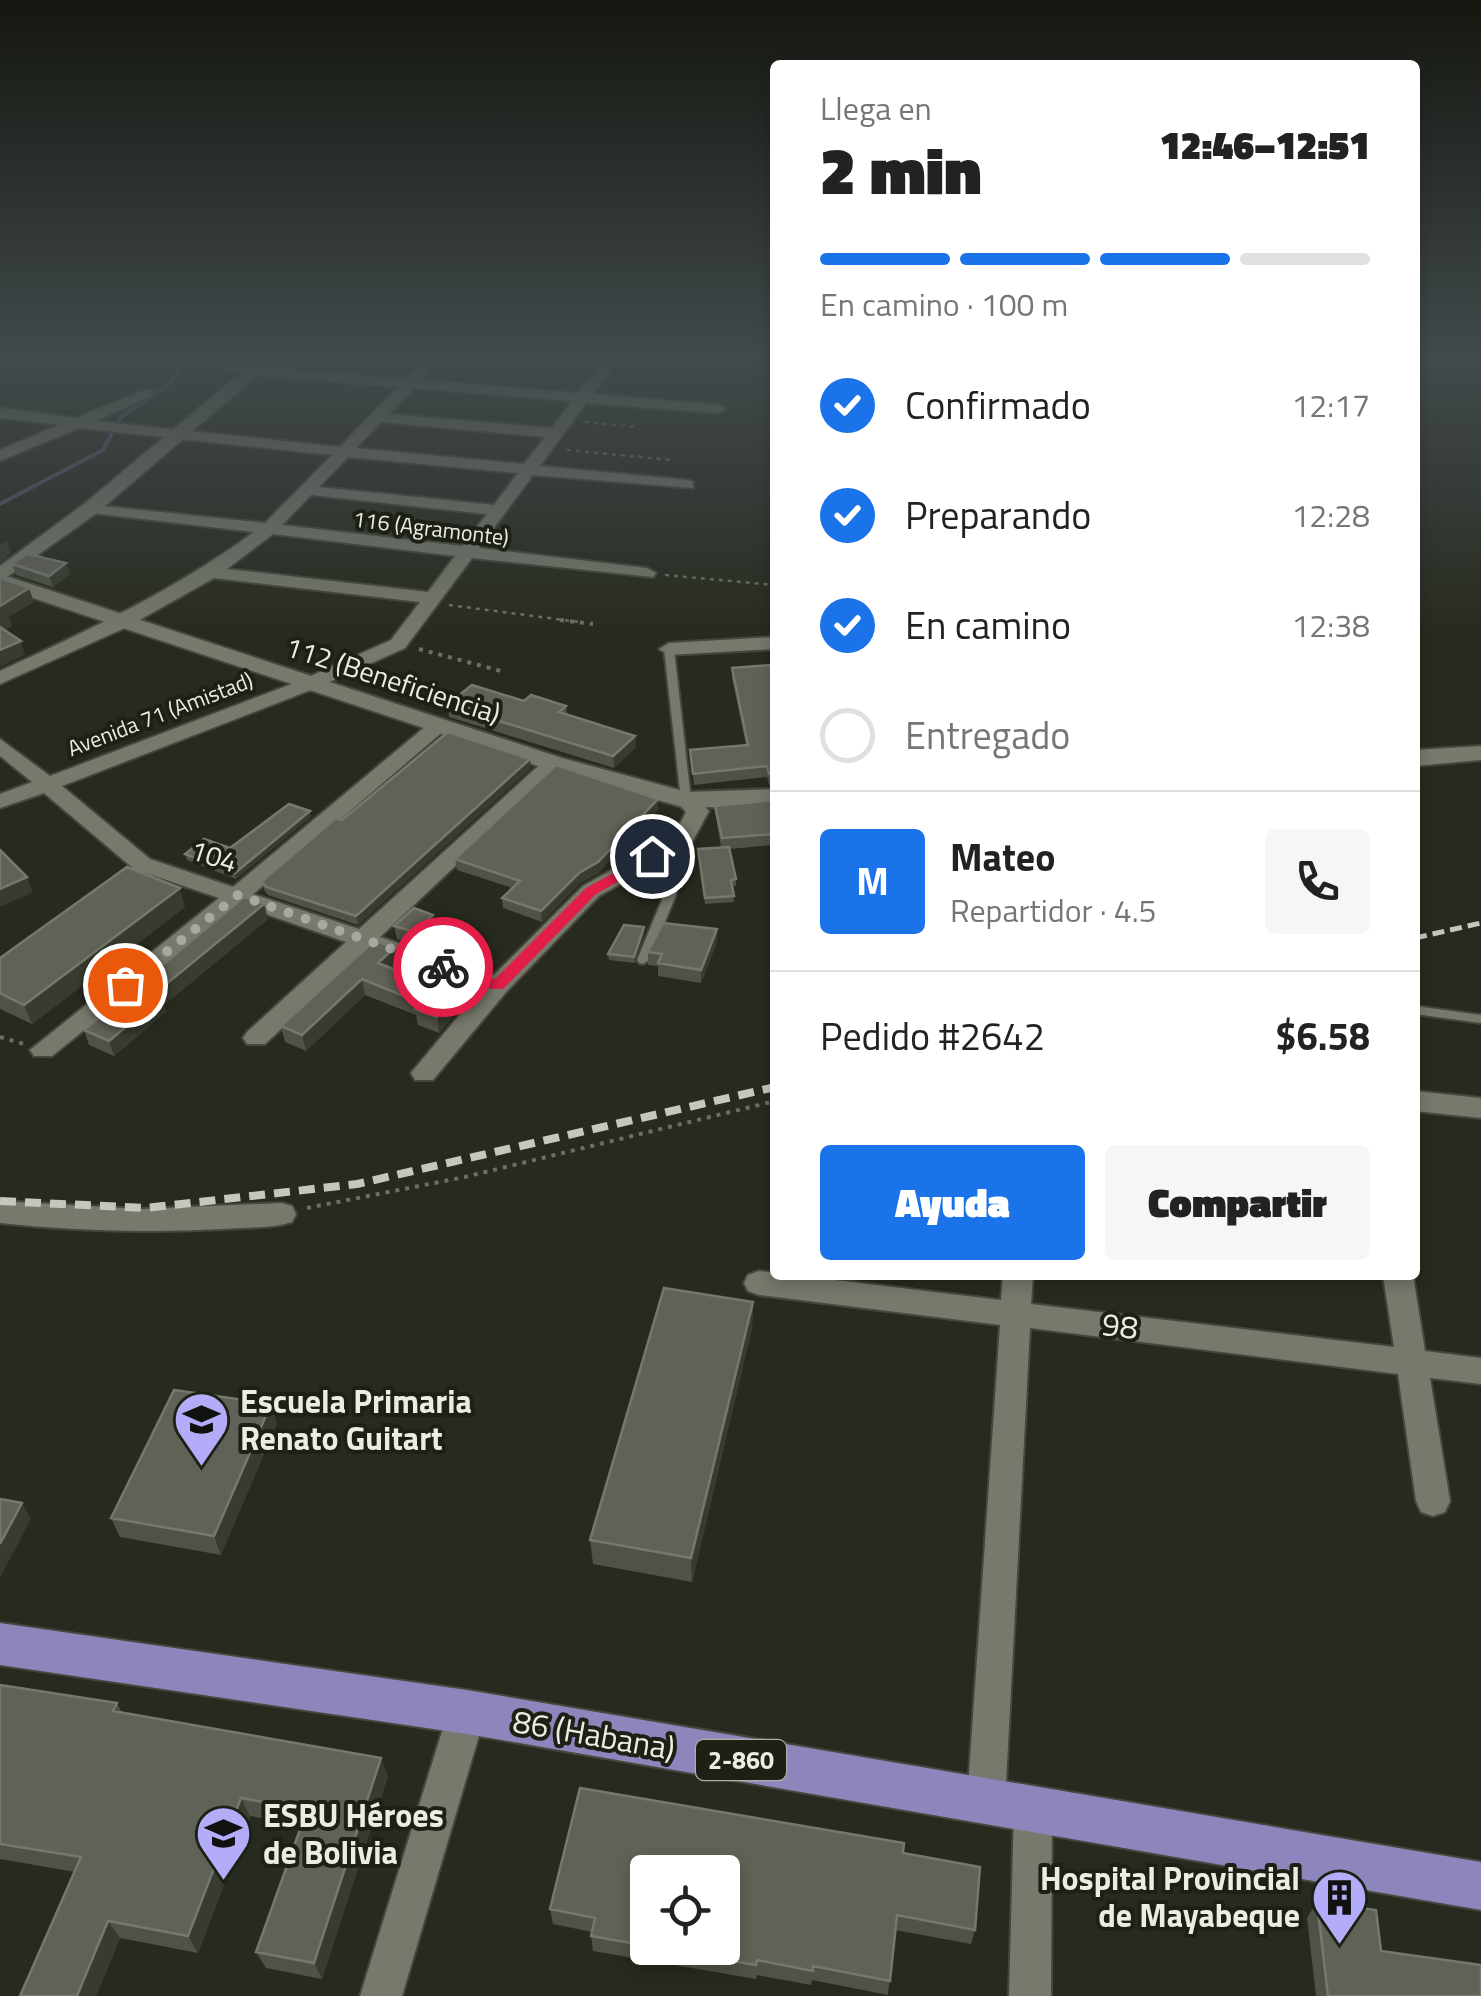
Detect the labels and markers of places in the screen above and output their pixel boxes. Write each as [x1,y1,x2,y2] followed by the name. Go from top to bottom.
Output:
[610,814,695,899] pin
[83,943,168,1028] pin
[240,1377,472,1462] place label: Escuela Primaria Renato Guitart
[171,1390,231,1469] school or university icon: Escuela Primaria Renato Guitart
[263,1791,444,1876] place label: ESBU Héroes de Bolivia
[194,1804,254,1883] school or university icon: ESBU Héroes de Bolivia
[1040,1854,1300,1939] place label: Hospital Provincial de Mayabeque
[1309,1867,1369,1946] building icon: Hospital Provincial de Mayabeque

